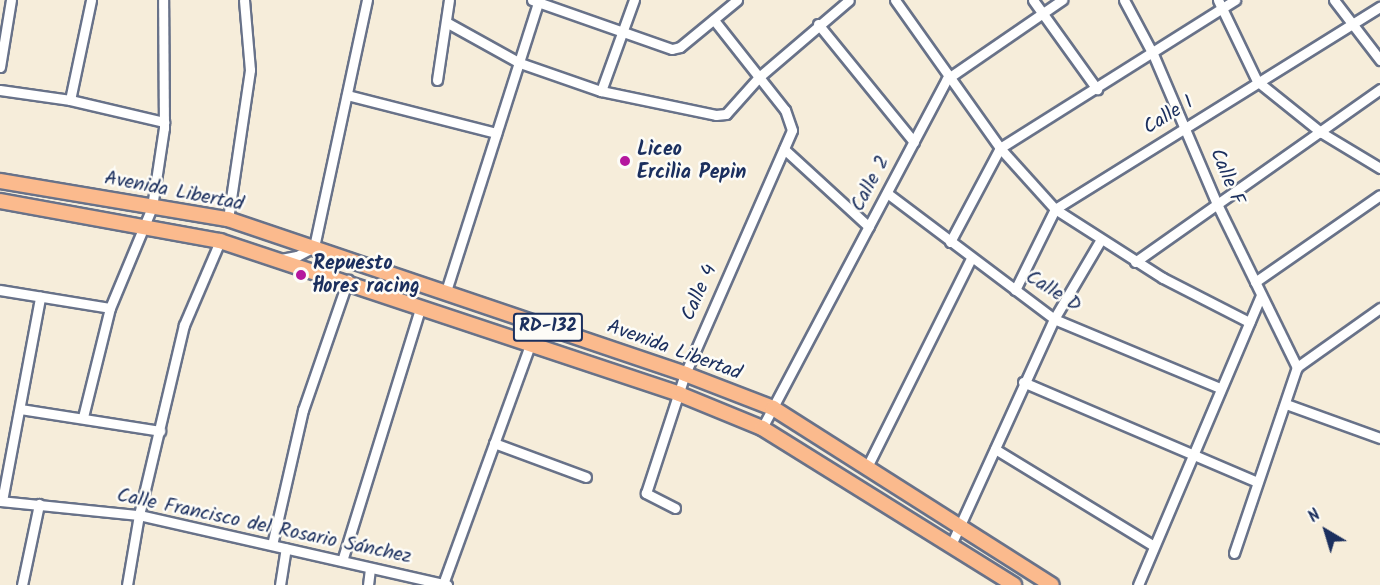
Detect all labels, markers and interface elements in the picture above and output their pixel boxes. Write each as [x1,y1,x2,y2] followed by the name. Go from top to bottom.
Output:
[1140,91,1198,141] street label: Calle I
[637,138,746,185] place label: Liceo Ercilia Pepin
[1203,145,1249,209] street label: Calle F
[846,152,896,216] street label: Calle 2
[618,154,632,168] marker: Liceo Ercilia Pepin
[102,167,246,217] street label: Avenida Libertad
[313,252,420,299] place label: Repuesto flores racing
[677,261,723,325] street label: Calle 4
[1021,266,1085,318] street label: Calle D
[294,268,308,282] marker: Repuesto flores racing
[512,312,584,342] road number: RD-132
[604,316,744,386] street label: Avenida Libertad
[114,484,414,570] street label: Calle Francisco del Rosario Sánchez
[1296,501,1356,561] north arrow
[1303,503,1326,529] text: N

